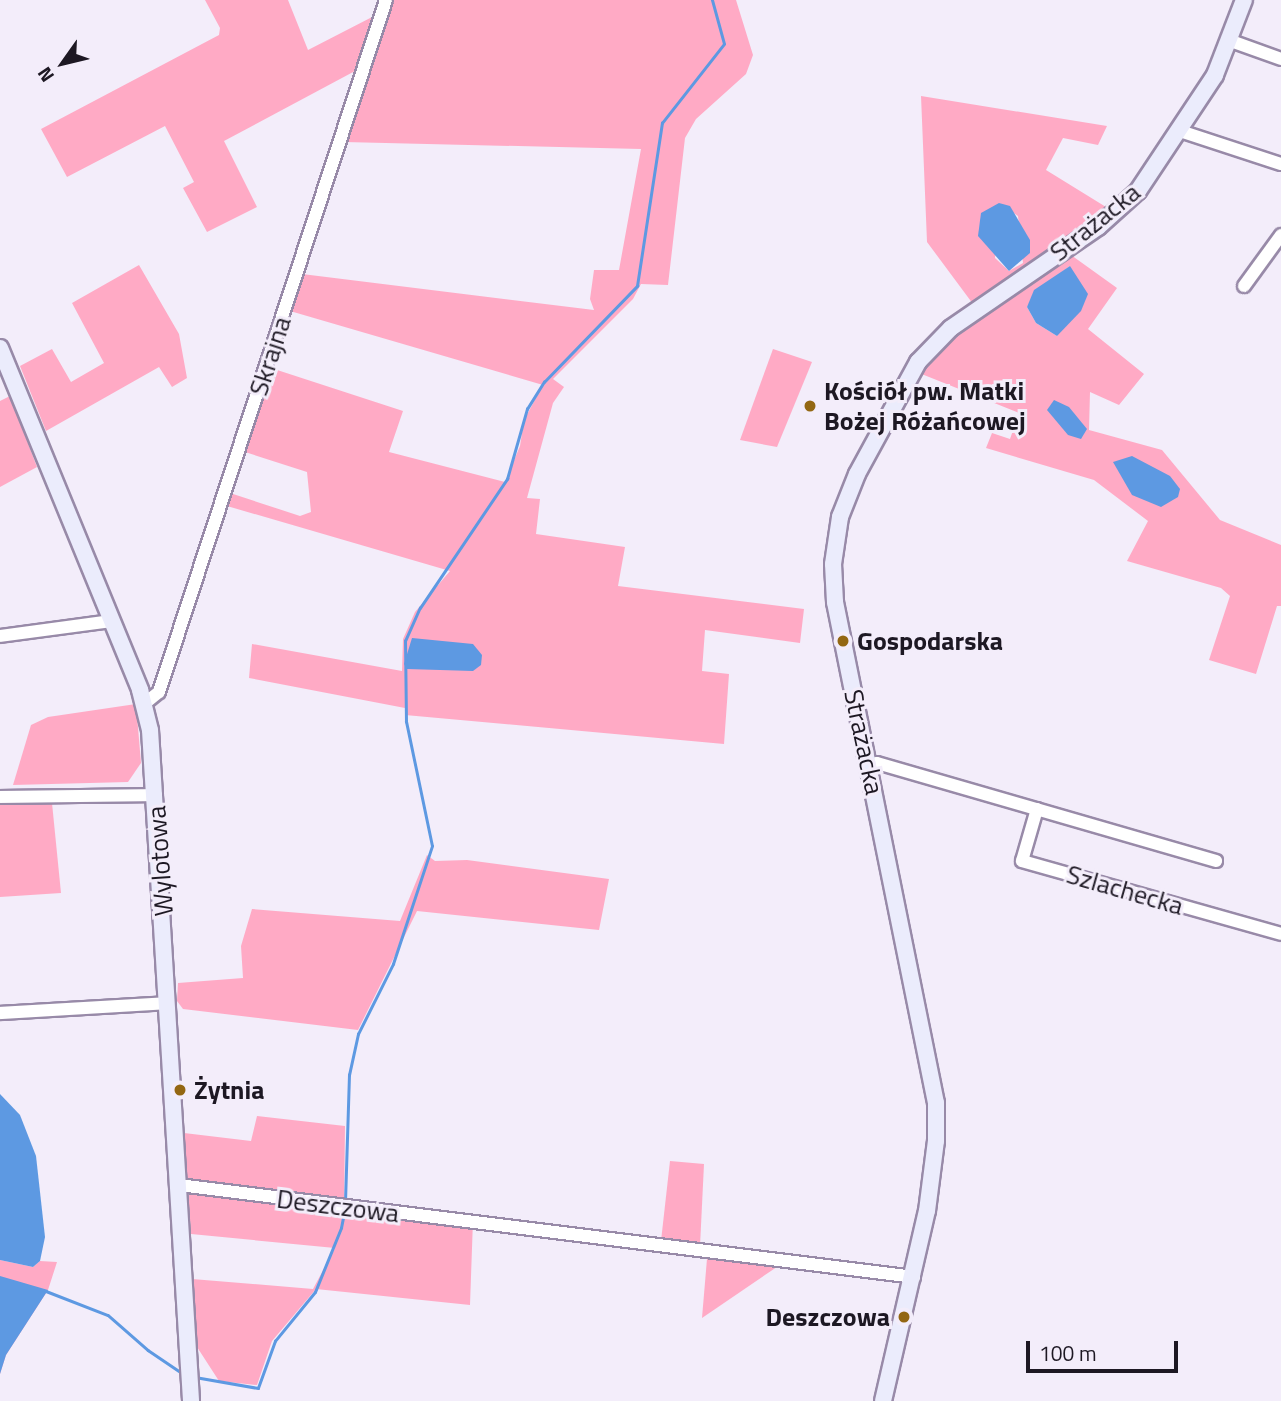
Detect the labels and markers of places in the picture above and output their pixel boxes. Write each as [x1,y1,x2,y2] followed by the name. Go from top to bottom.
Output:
[824,375,1026,436] place label: Kościół pw. Matki Bożej Różańcowej
[802,398,818,414] marker: Kościół pw. Matki Bożej Różańcowej
[857,625,1003,657] place label: Gospodarska
[835,633,851,649] marker: Gospodarska
[194,1074,264,1106] place label: Żytnia
[172,1082,188,1098] marker: Żytnia
[765,1301,890,1333] place label: Deszczowa
[896,1309,912,1325] marker: Deszczowa

